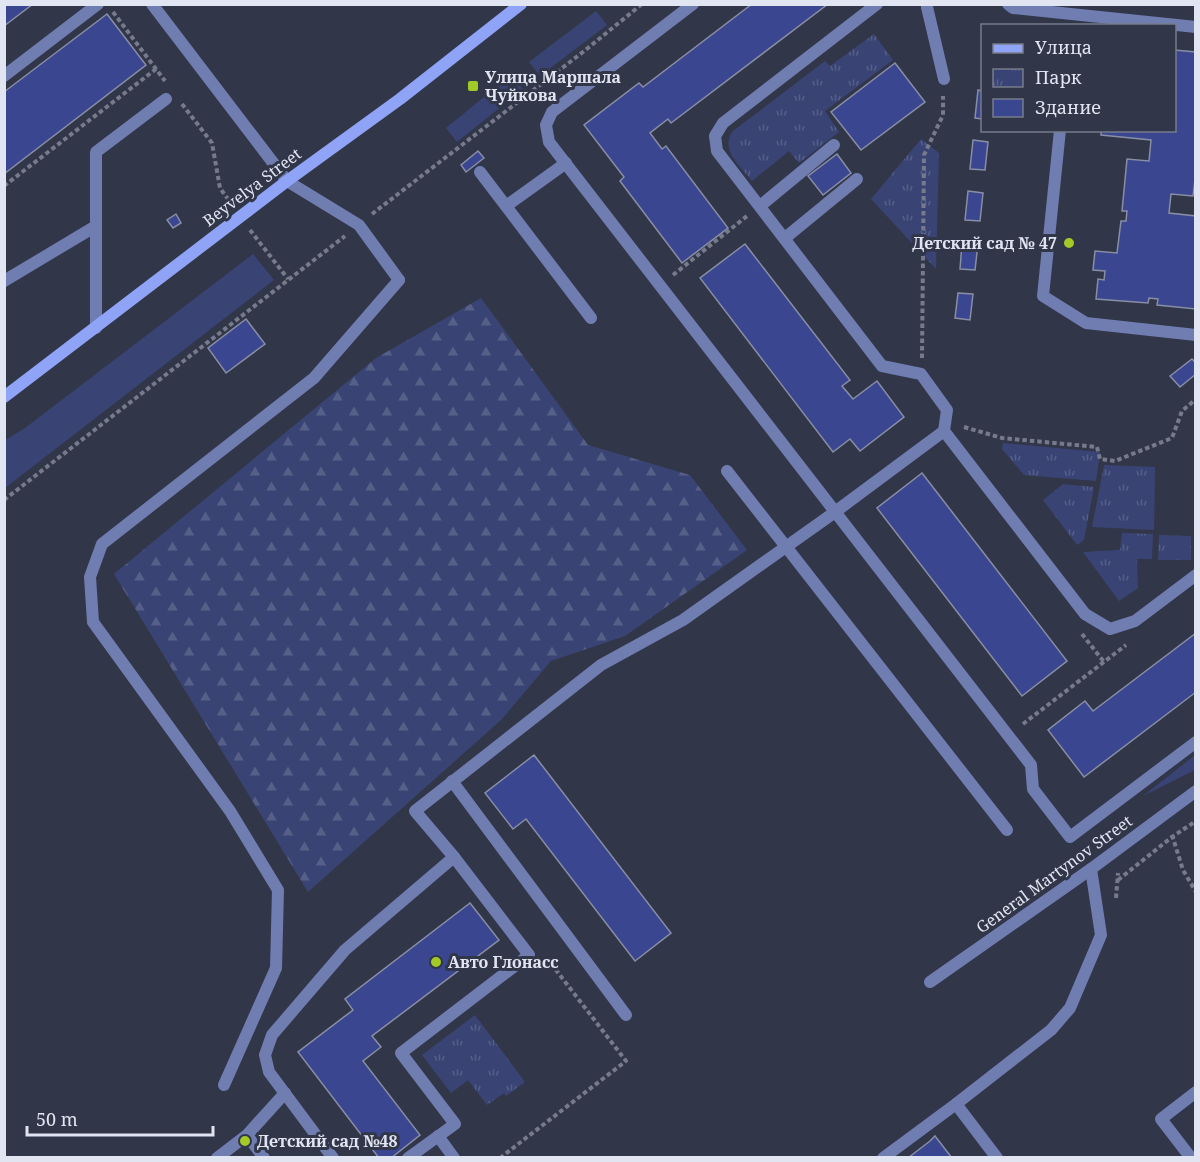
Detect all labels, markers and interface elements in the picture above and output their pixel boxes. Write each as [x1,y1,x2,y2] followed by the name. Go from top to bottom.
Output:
[981,24,1176,132] legend
[1035,35,1092,59] text: Улица
[1035,65,1082,89] text: Парк
[485,66,621,106] place label: Улица Маршала Чуйкова
[466,79,480,93] marker: Улица Маршала Чуйкова
[1035,95,1101,119] text: Здание
[198,143,306,231] street label: Beyvelya Street
[912,232,1057,254] place label: Детский сад № 47
[1062,236,1076,250] marker: Детский сад № 47
[971,810,1137,938] street label: General Martynov Street
[448,951,559,973] place label: Авто Глонасс
[429,955,443,969] marker: Авто Глонасс
[27,1099,213,1137] scale bar
[36,1107,78,1131] text: 50 m
[257,1130,398,1152] place label: Детский сад №48
[238,1134,252,1148] marker: Детский сад №48

